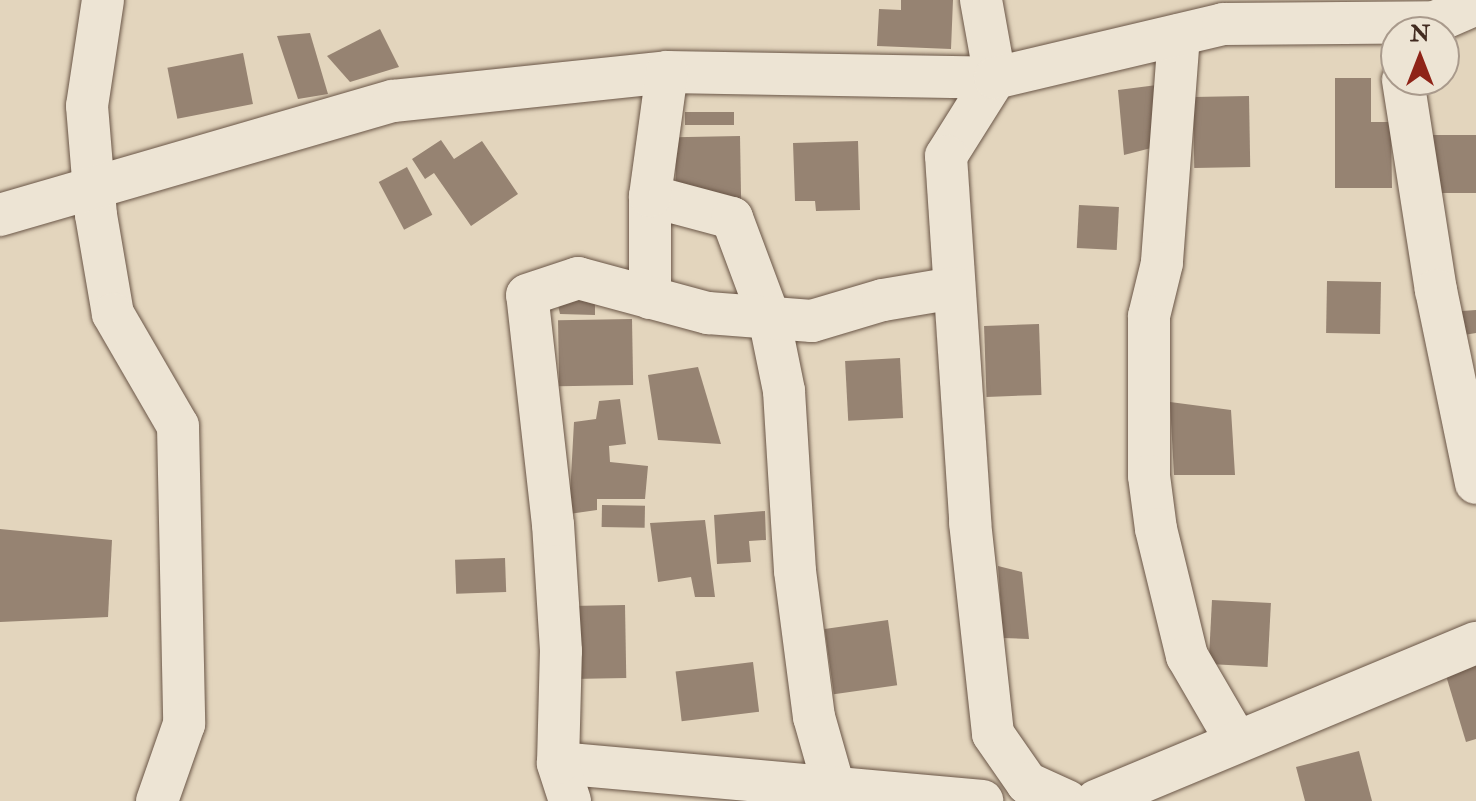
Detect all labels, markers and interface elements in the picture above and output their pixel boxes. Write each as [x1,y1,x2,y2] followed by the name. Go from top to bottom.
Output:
[1380,16,1460,96] north arrow
[1410,20,1430,48] text: N

